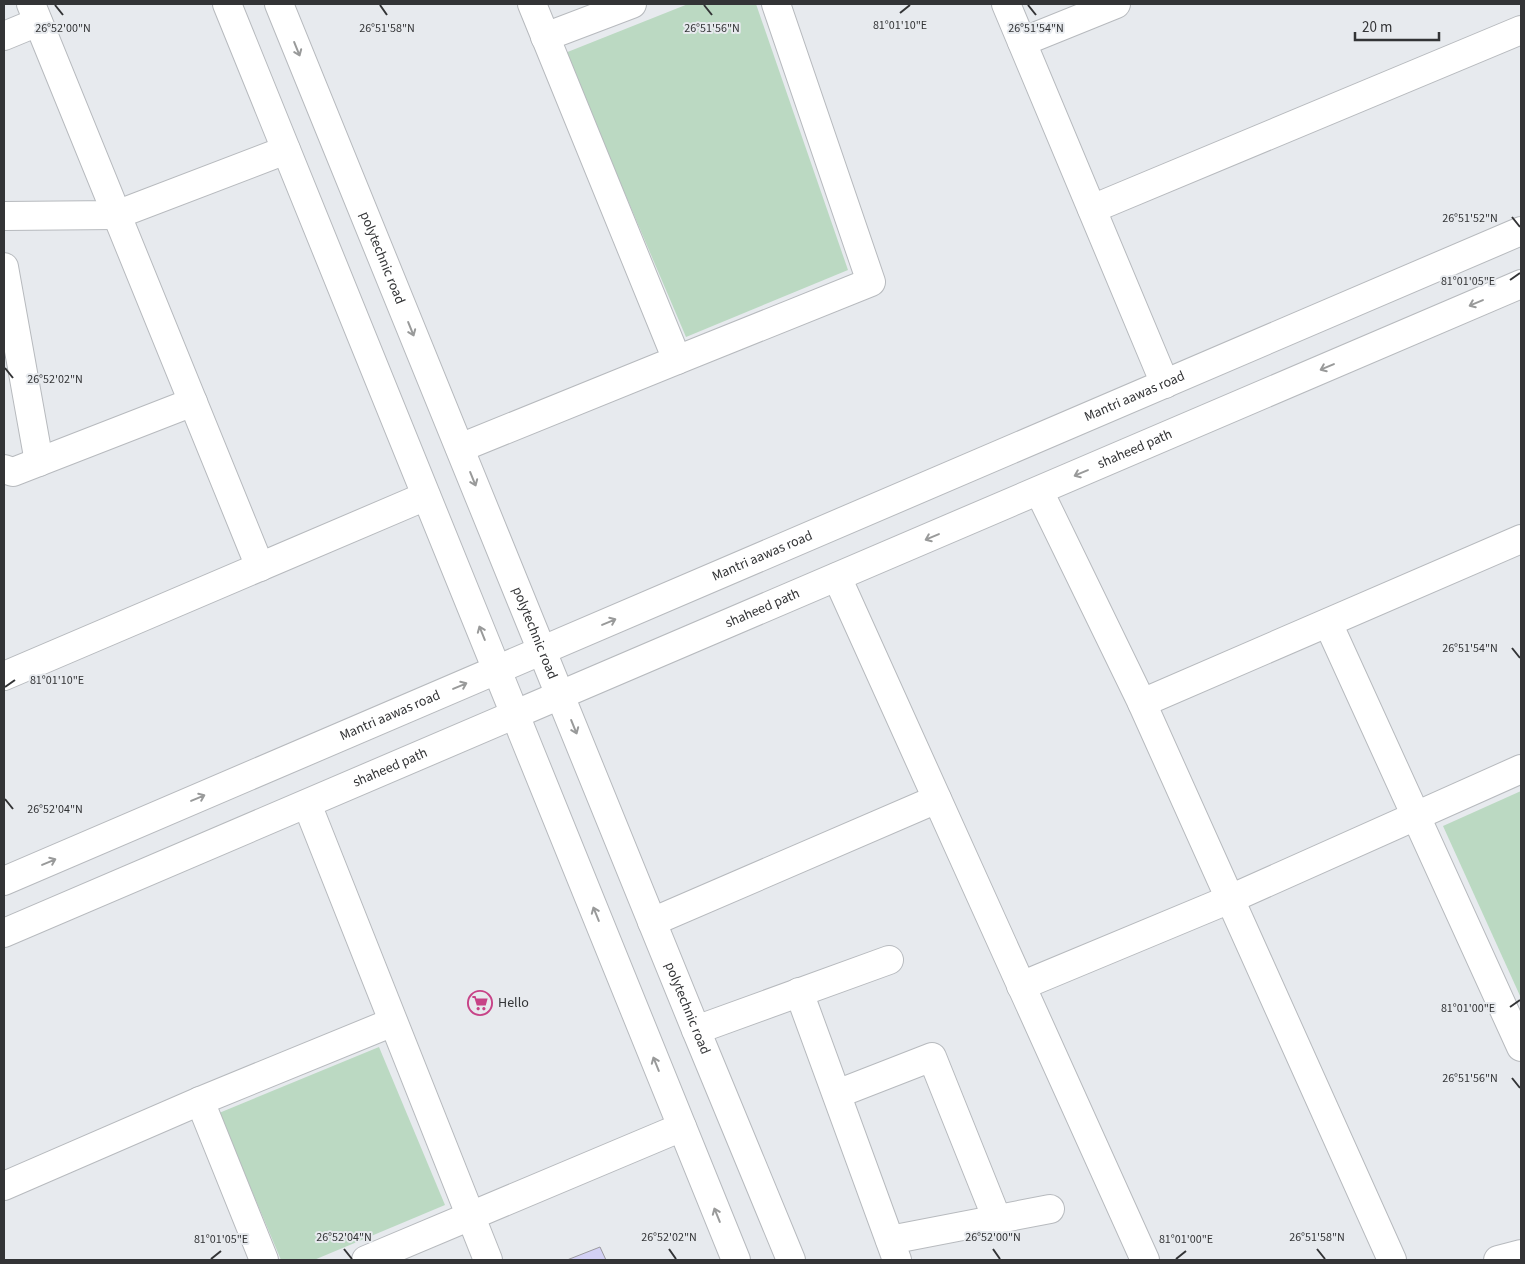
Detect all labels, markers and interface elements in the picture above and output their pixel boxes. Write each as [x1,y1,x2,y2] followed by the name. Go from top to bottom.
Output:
[1355,10,1439,42] scale bar
[873,17,927,34] text: 81°01'10"E
[1362,17,1392,38] text: 20 m
[35,20,91,37] text: 26°52'00"N
[359,20,415,37] text: 26°51'58"N
[684,20,740,37] text: 26°51'56"N
[1008,20,1064,37] text: 26°51'54"N
[293,41,302,56] one-way arrow
[354,209,410,307] street label: polytechnic road
[1442,210,1498,227] text: 26°51'52"N
[1441,273,1495,290] text: 81°01'05"E
[1469,299,1484,309] one-way arrow
[407,321,417,336] one-way arrow
[1320,363,1335,373] one-way arrow
[1081,366,1188,427] street label: Mantri aawas road
[27,371,83,388] text: 26°52'02"N
[1094,424,1175,474] street label: shaheed path
[1074,468,1089,478] one-way arrow
[469,472,478,487] one-way arrow
[709,526,816,586] street label: Mantri aawas road
[925,532,940,542] one-way arrow
[507,584,562,682] street label: polytechnic road
[722,584,803,633] street label: shaheed path
[601,616,616,626] one-way arrow
[477,626,486,641] one-way arrow
[1442,640,1498,657] text: 26°51'54"N
[30,672,84,689] text: 81°01'10"E
[452,680,467,690] one-way arrow
[337,685,443,746] street label: Mantri aawas road
[569,719,579,734] one-way arrow
[350,743,431,793] street label: shaheed path
[190,793,205,803] one-way arrow
[27,801,83,818] text: 26°52'04"N
[41,857,56,867] one-way arrow
[590,907,600,922] one-way arrow
[659,959,715,1058] street label: polytechnic road
[467,990,493,1016] supermarket icon: Hello
[498,993,529,1013] place label: Hello
[1441,1000,1495,1017] text: 81°01'00"E
[651,1057,661,1072] one-way arrow
[1442,1070,1498,1087] text: 26°51'56"N
[712,1208,722,1223] one-way arrow
[316,1229,372,1246] text: 26°52'04"N
[641,1229,697,1246] text: 26°52'02"N
[965,1229,1021,1246] text: 26°52'00"N
[1289,1229,1345,1246] text: 26°51'58"N
[194,1231,248,1248] text: 81°01'05"E
[1159,1231,1213,1248] text: 81°01'00"E

